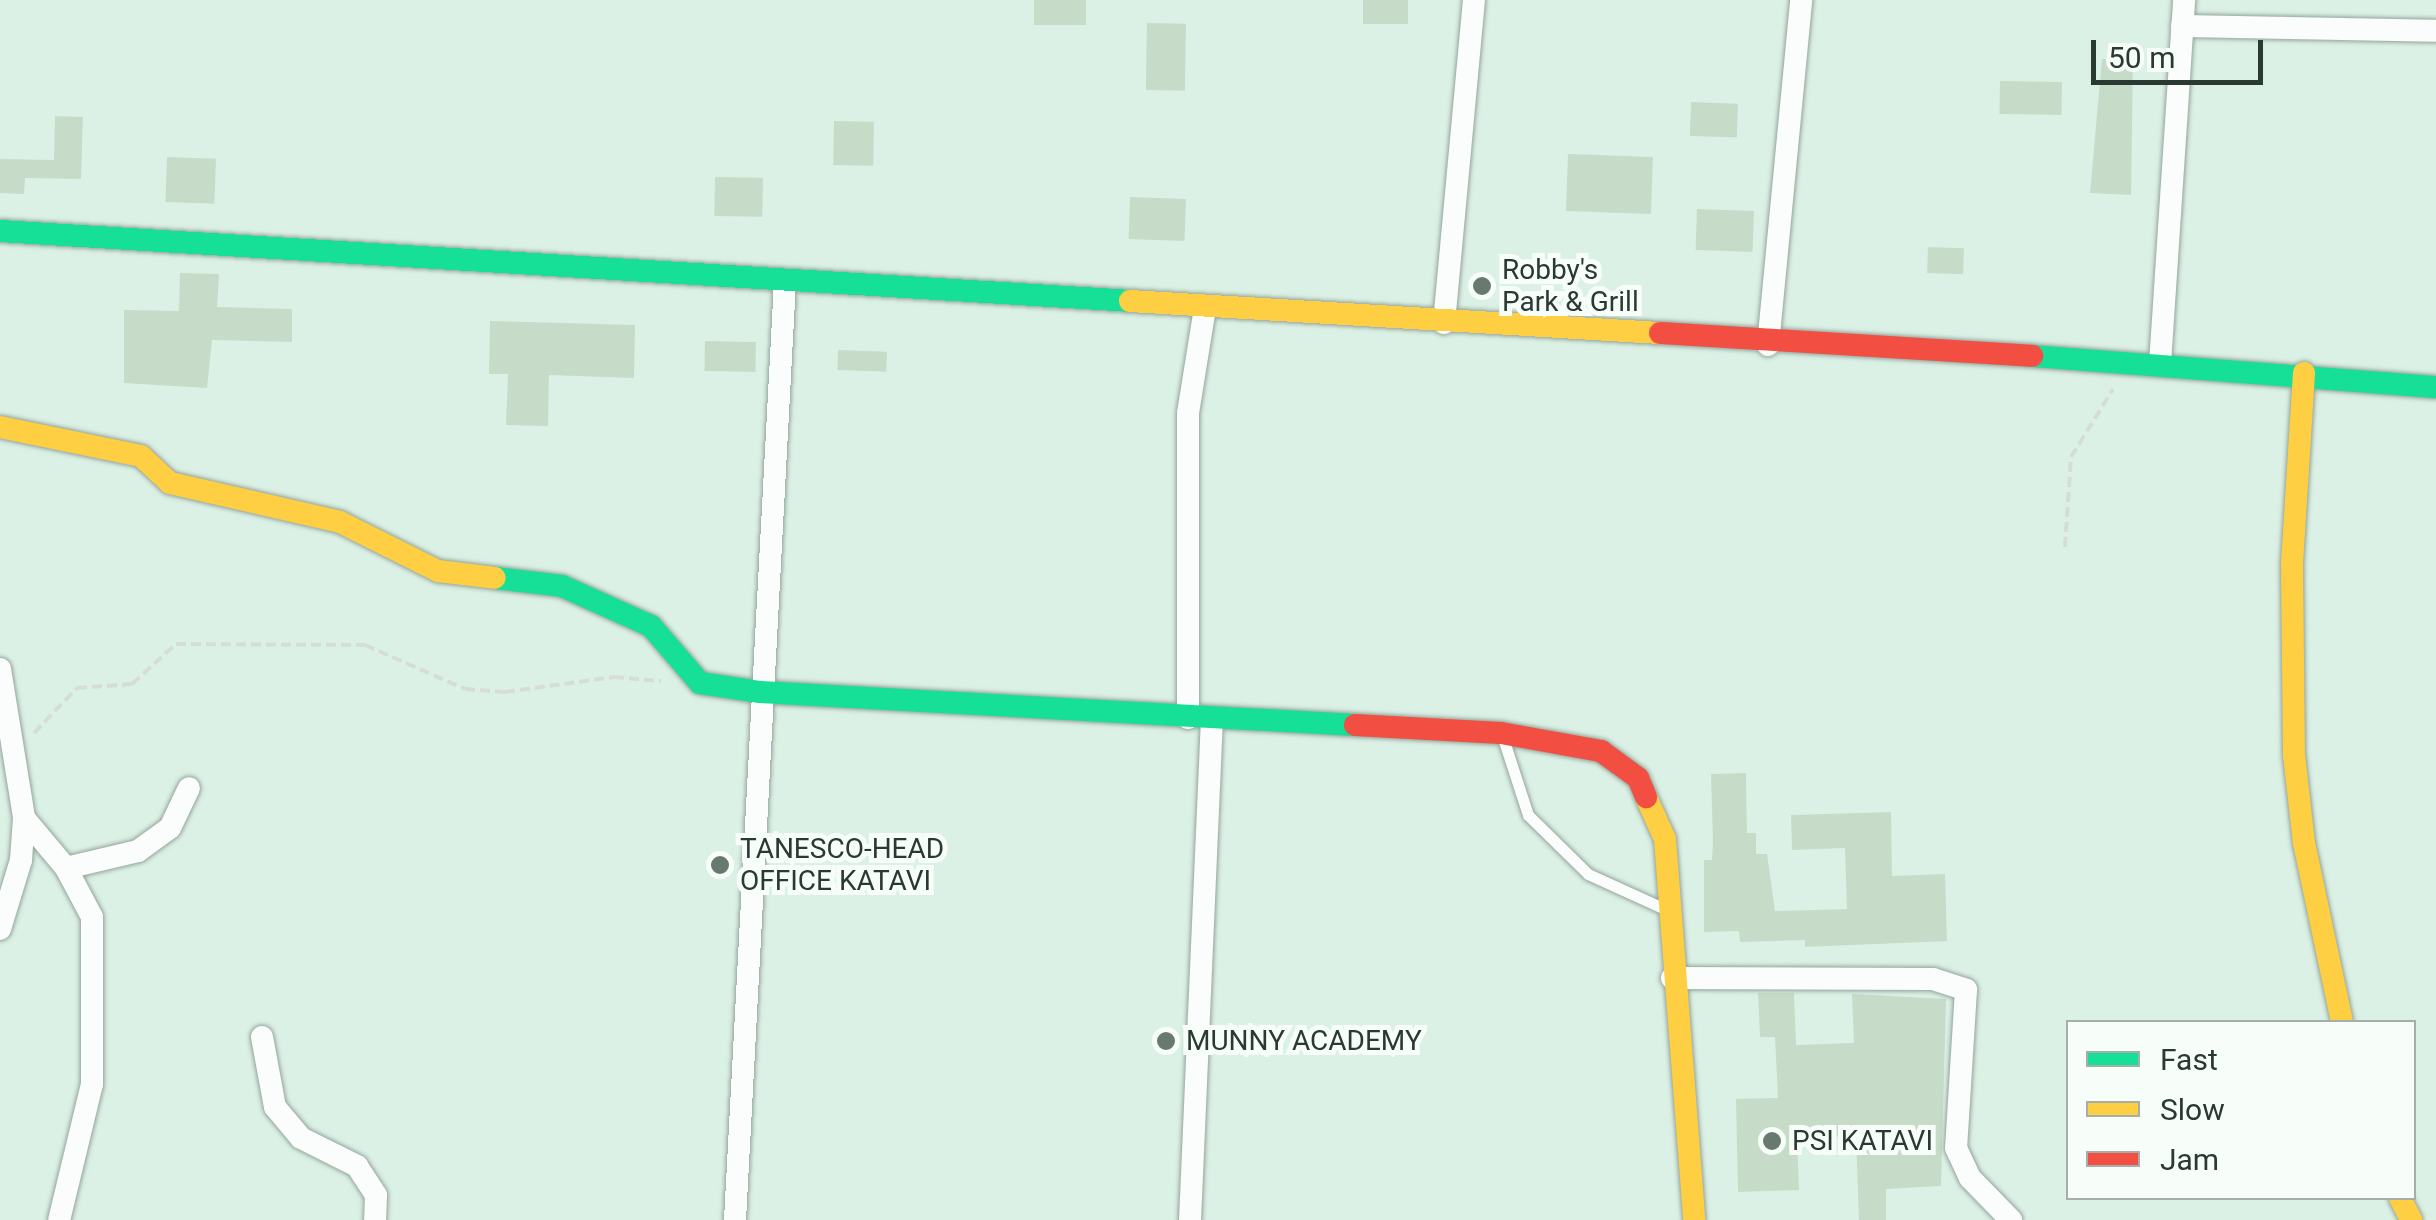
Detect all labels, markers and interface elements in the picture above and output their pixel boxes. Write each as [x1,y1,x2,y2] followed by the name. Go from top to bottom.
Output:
[2096,20,2268,82] scale bar
[2108,40,2175,75] text: 50 m
[1502,253,1639,319] place label: Robby's Park & Grill
[1471,275,1493,297] marker: Robby's Park & Grill
[740,832,944,898] place label: TANESCO-HEAD OFFICE KATAVI
[709,854,731,876] marker: TANESCO-HEAD OFFICE KATAVI
[2066,1020,2416,1200] legend
[1186,1024,1422,1058] place label: MUNNY ACADEMY
[1155,1030,1177,1052] marker: MUNNY ACADEMY
[2160,1042,2218,1077] text: Fast
[2160,1092,2225,1127] text: Slow
[1792,1124,1933,1158] place label: PSI KATAVI
[1761,1130,1783,1152] marker: PSI KATAVI
[2160,1142,2219,1177] text: Jam

